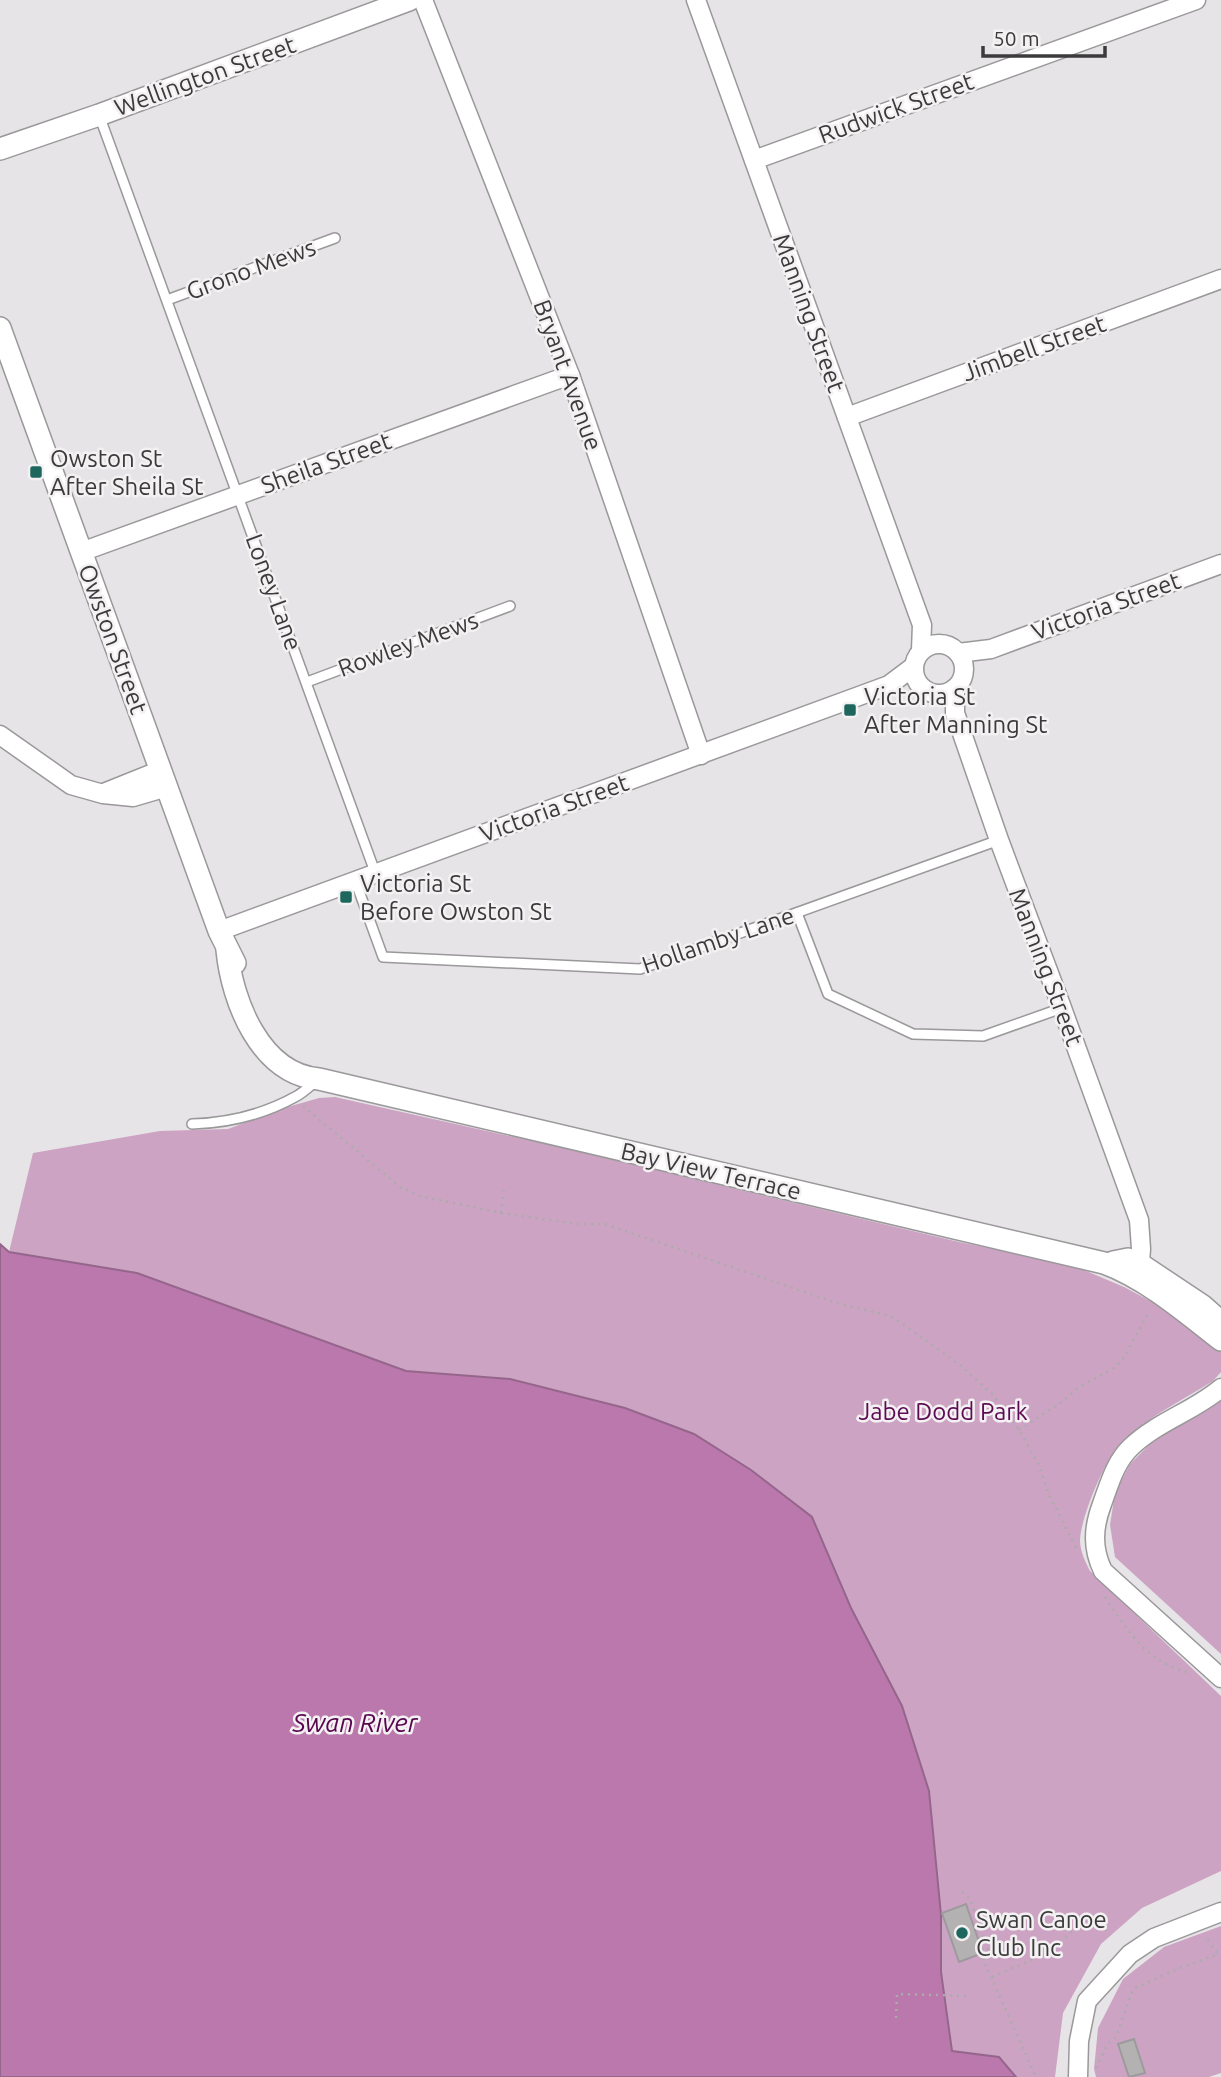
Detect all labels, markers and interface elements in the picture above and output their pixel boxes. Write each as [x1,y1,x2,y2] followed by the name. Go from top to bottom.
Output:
[983,14,1106,58] scale bar
[993,26,1040,50] text: 50 m
[111,31,300,121] street label: Wellington Street
[815,67,978,149] street label: Rudwick Street
[768,230,850,396] street label: Manning Street
[183,233,319,305] street label: Grono Mews
[528,296,608,454] street label: Bryant Avenue
[959,309,1110,386] street label: Jimbell Street
[257,427,395,499] street label: Sheila Street
[50,445,204,500] place label: Owston St After Sheila St
[28,464,44,480] marker: Owston St After Sheila St
[240,530,308,654] street label: Loney Lane
[73,560,153,718] street label: Owston Street
[1028,566,1185,645] street label: Victoria Street
[334,606,482,682] street label: Rowley Mews
[864,683,1048,738] place label: Victoria St After Manning St
[842,702,858,718] marker: Victoria St After Manning St
[476,768,633,847] street label: Victoria Street
[360,870,552,925] place label: Victoria St Before Owston St
[1004,884,1089,1050] street label: Manning Street
[338,889,354,905] marker: Victoria St Before Owston St
[638,901,798,979] street label: Hollamby Lane
[618,1137,804,1205] street label: Bay View Terrace
[858,1398,1028,1425] park label: Jabe Dodd Park
[291,1708,419,1737] water label: Swan River
[976,1906,1107,1961] place label: Swan Canoe Club Inc
[954,1925,970,1941] marker: Swan Canoe Club Inc

